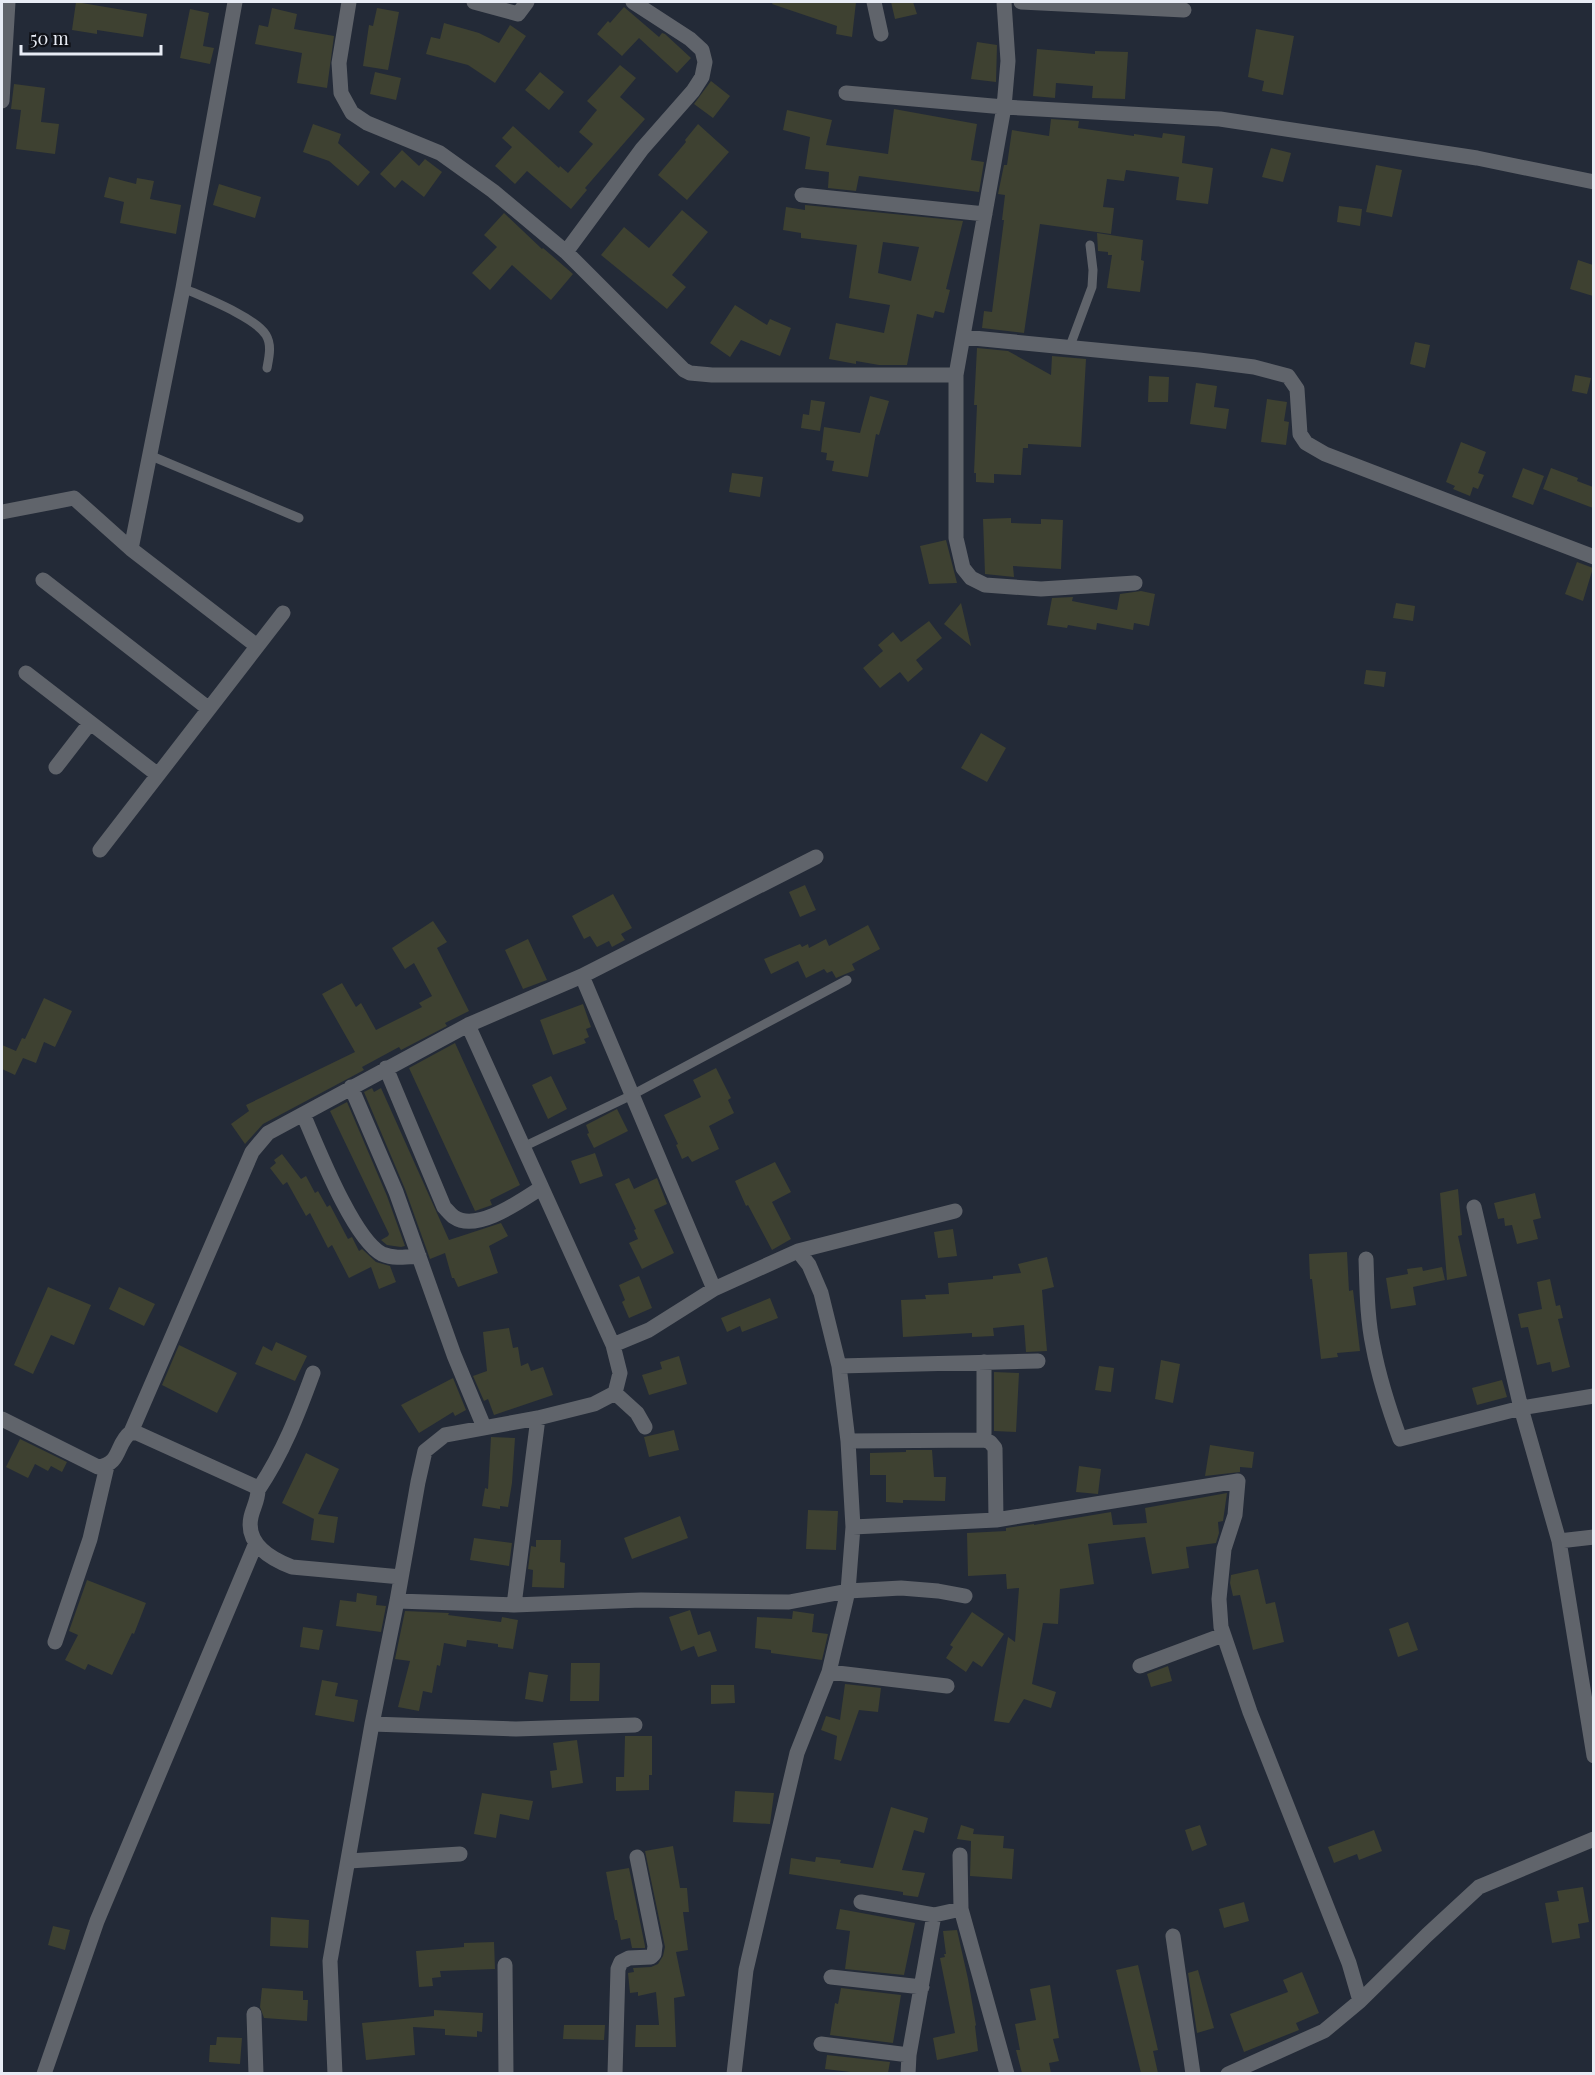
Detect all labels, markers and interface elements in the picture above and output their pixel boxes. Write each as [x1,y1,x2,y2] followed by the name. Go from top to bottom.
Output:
[21,18,160,56] scale bar
[30,26,69,50] text: 50 m

